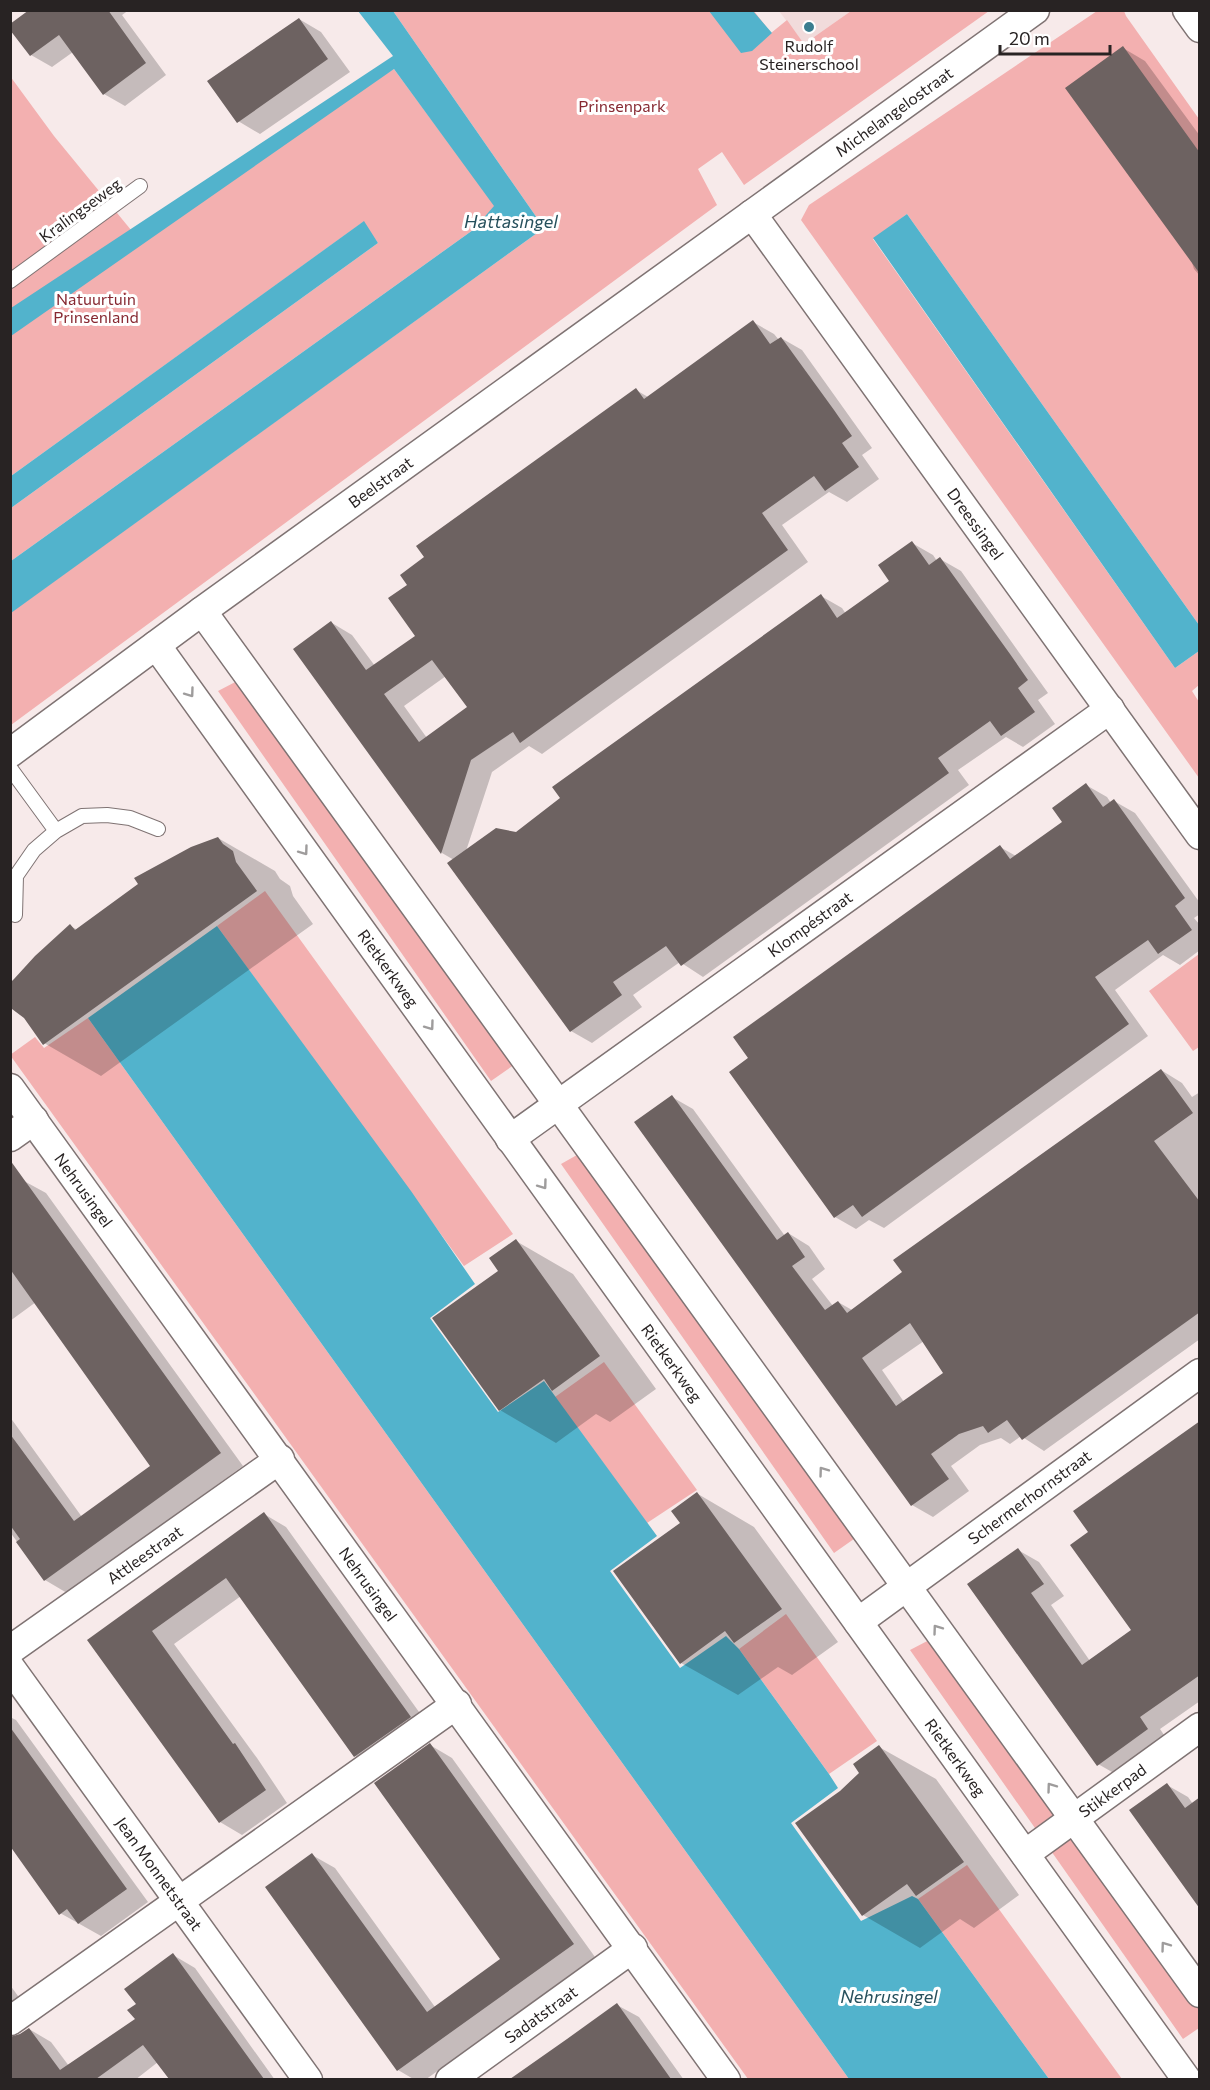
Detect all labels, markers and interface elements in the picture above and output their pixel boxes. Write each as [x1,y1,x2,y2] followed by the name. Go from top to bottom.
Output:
[1000,18,1110,56] scale bar
[802,20,816,34] marker: Rudolf Steinerschool
[1009,27,1050,49] text: 20 m
[759,36,859,73] place label: Rudolf Steinerschool
[831,62,956,160] street label: Michelangelostraat
[578,96,666,115] park label: Prinsenpark
[35,173,125,246] street label: Kralingseweg
[464,210,558,232] water label: Hattasingel
[53,289,139,326] park label: Natuurtuin Prinsenland
[344,452,416,511] street label: Beelstraat
[944,484,1008,563] street label: Dreessingel
[183,686,194,697] one-way arrow
[296,845,307,856] one-way arrow
[764,887,856,960] street label: Klompéstraat
[354,925,423,1011] street label: Rietkerkweg
[423,1020,434,1031] one-way arrow
[51,1149,117,1231] street label: Nehrusingel
[536,1178,547,1189] one-way arrow
[638,1320,707,1405] street label: Rietkerkweg
[964,1445,1095,1548] street label: Schermerhornstraat
[819,1467,830,1478] one-way arrow
[103,1521,186,1587] street label: Attleestraat
[336,1543,402,1625] street label: Nehrusingel
[933,1625,944,1636] one-way arrow
[921,1715,990,1800] street label: Rietkerkweg
[1075,1759,1150,1821] street label: Stikkerpad
[1047,1783,1058,1794] one-way arrow
[112,1813,207,1934] street label: Jean Monnetstraat
[1161,1941,1172,1952] one-way arrow
[500,1981,581,2047] street label: Sadatstraat
[840,1985,938,2007] water label: Nehrusingel

